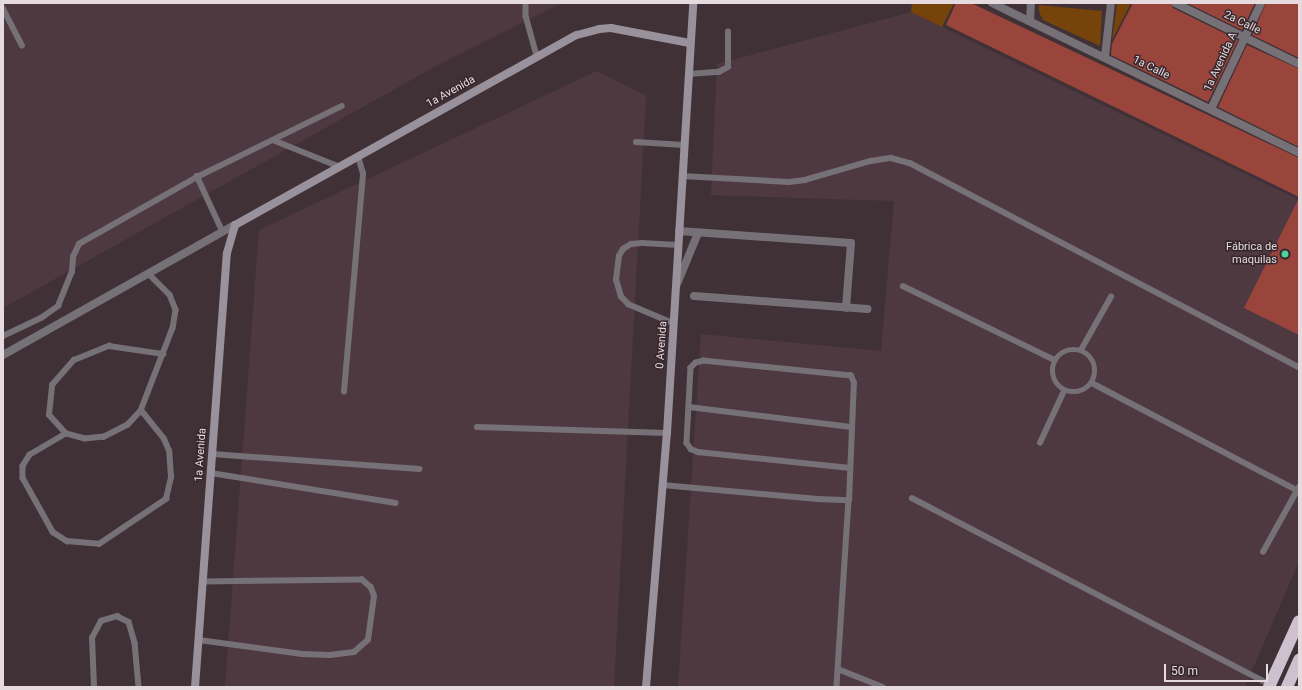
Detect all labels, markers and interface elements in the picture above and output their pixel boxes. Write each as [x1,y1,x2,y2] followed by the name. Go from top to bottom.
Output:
[1221,8,1263,38] street label: 2a Calle
[1202,30,1240,94] street label: 1a Avenida A
[1130,53,1172,83] street label: 1a Calle
[424,73,478,111] street label: 1a Avenida
[1226,241,1277,267] place label: Fábrica de maquilas
[1280,249,1290,259] marker: Fábrica de maquilas
[654,321,670,369] street label: 0 Avenida
[193,428,209,482] street label: 1a Avenida
[1166,656,1270,682] scale bar
[1171,664,1198,678] text: 50 m

